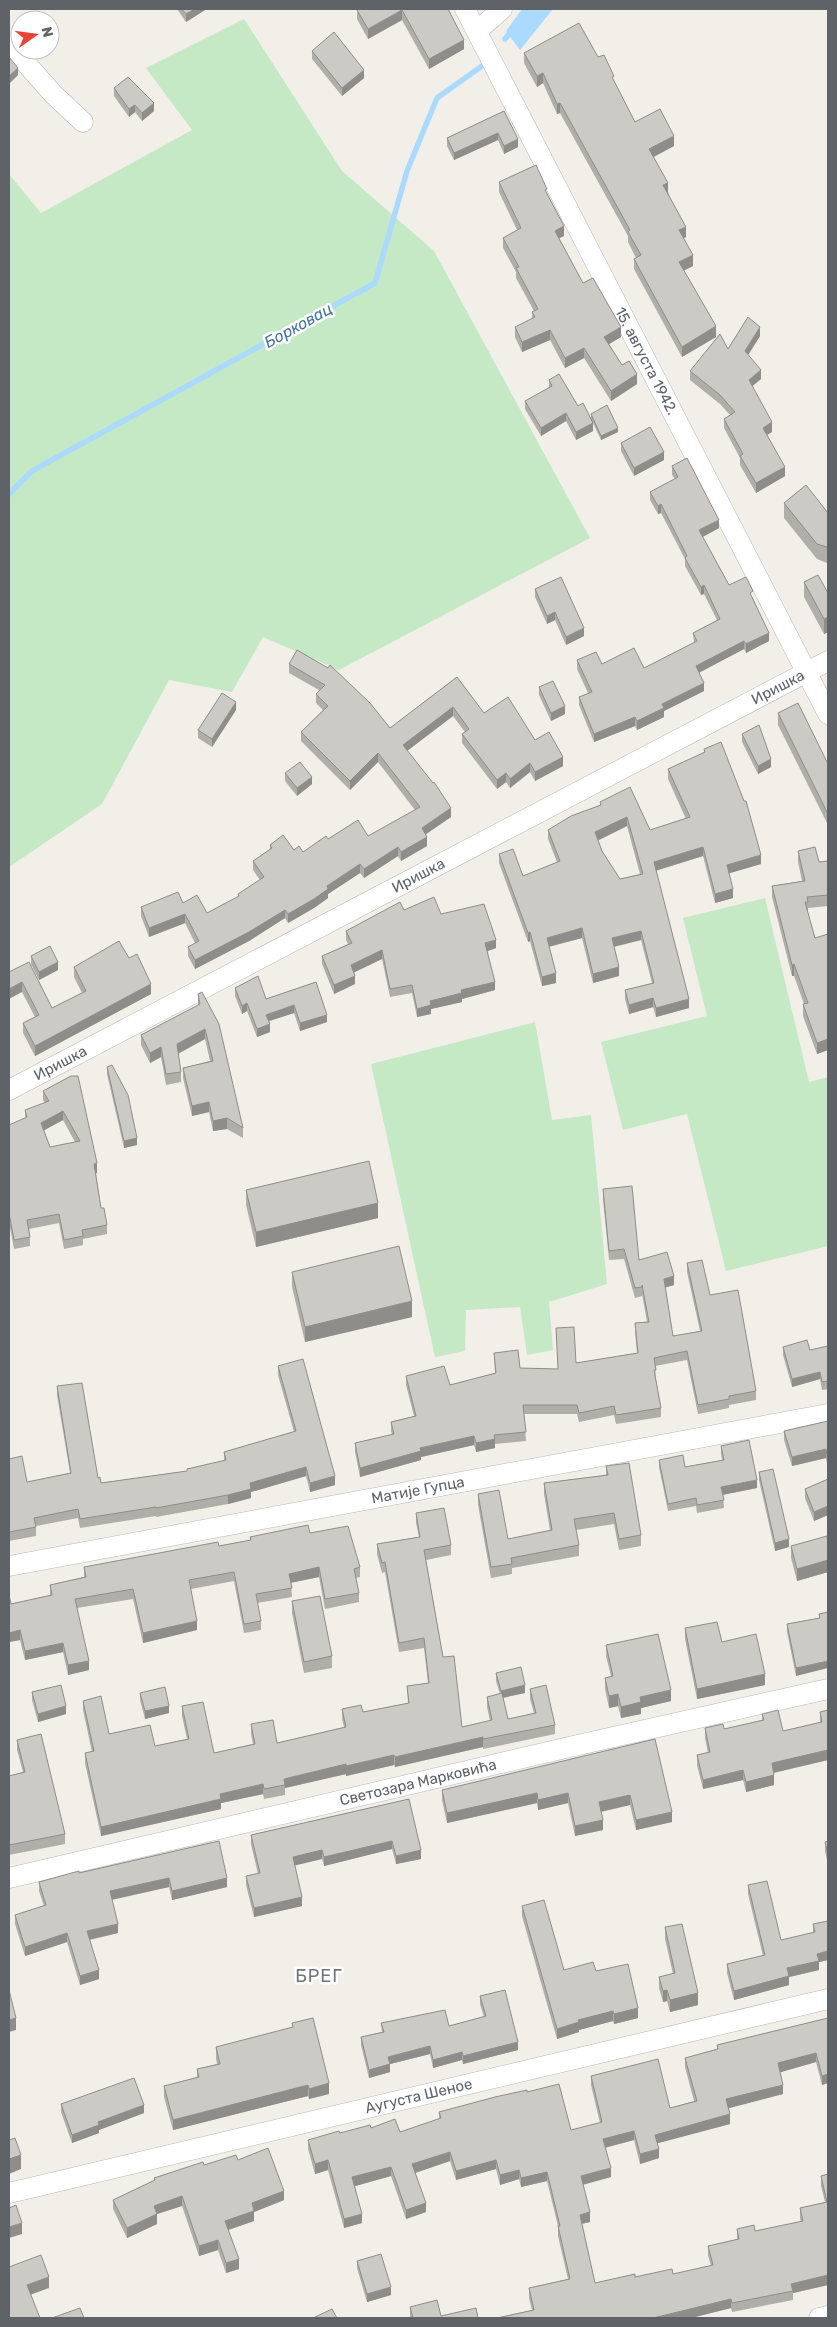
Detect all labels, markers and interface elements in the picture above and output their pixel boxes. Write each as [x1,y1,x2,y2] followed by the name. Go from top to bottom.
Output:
[10,10,60,60] north arrow
[38,25,57,39] text: N
[261,299,335,352] water label: Борковац
[611,304,681,418] street label: 15. августа 1942.
[748,666,807,709] street label: Иришка
[389,854,448,897] street label: Иришка
[31,1042,90,1084] street label: Иришка
[370,1473,466,1508] street label: Матије Гупца
[338,1755,498,1809] street label: Светозара Марковића
[295,1965,343,1987] district label: БРЕГ
[363,2075,474,2117] street label: Аугуста Шеное

